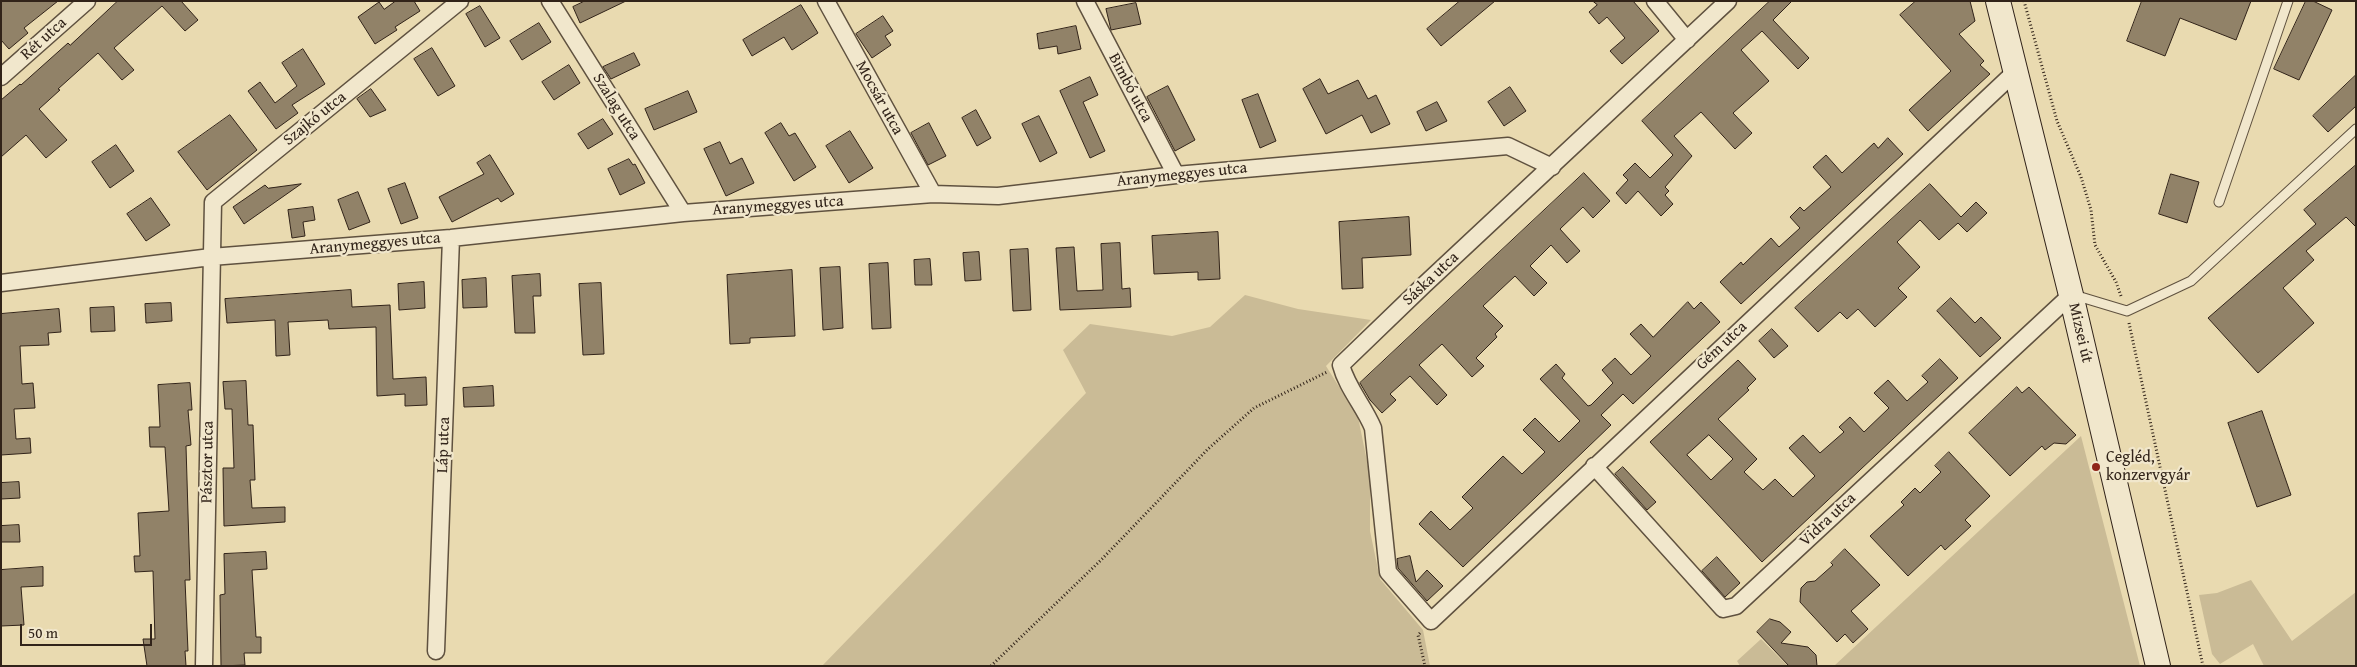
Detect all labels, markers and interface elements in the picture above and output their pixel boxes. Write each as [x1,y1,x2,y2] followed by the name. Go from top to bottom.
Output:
[17,14,71,64] street label: Rét utca
[1104,50,1156,126] street label: Bimbó utca
[851,58,907,138] street label: Mocsár utca
[588,70,644,144] street label: Szalag utca
[280,88,350,150] street label: Szajkó utca
[1116,159,1248,191] street label: Aranymeggyes utca
[712,192,844,220] street label: Aranymeggyes utca
[309,229,441,259] street label: Aranymeggyes utca
[1399,248,1463,310] street label: Sáska utca
[2064,301,2096,365] street label: Mizsei út
[1693,318,1751,374] street label: Gém utca
[433,416,455,474] street label: Láp utca
[198,421,218,503] street label: Pásztor utca
[2106,448,2190,486] place label: Cegléd, konzervgyár
[2090,461,2102,473] marker: Cegléd, konzervgyár
[1796,489,1860,551] street label: Vidra utca
[22,614,155,646] scale bar
[28,622,58,643] text: 50 m

